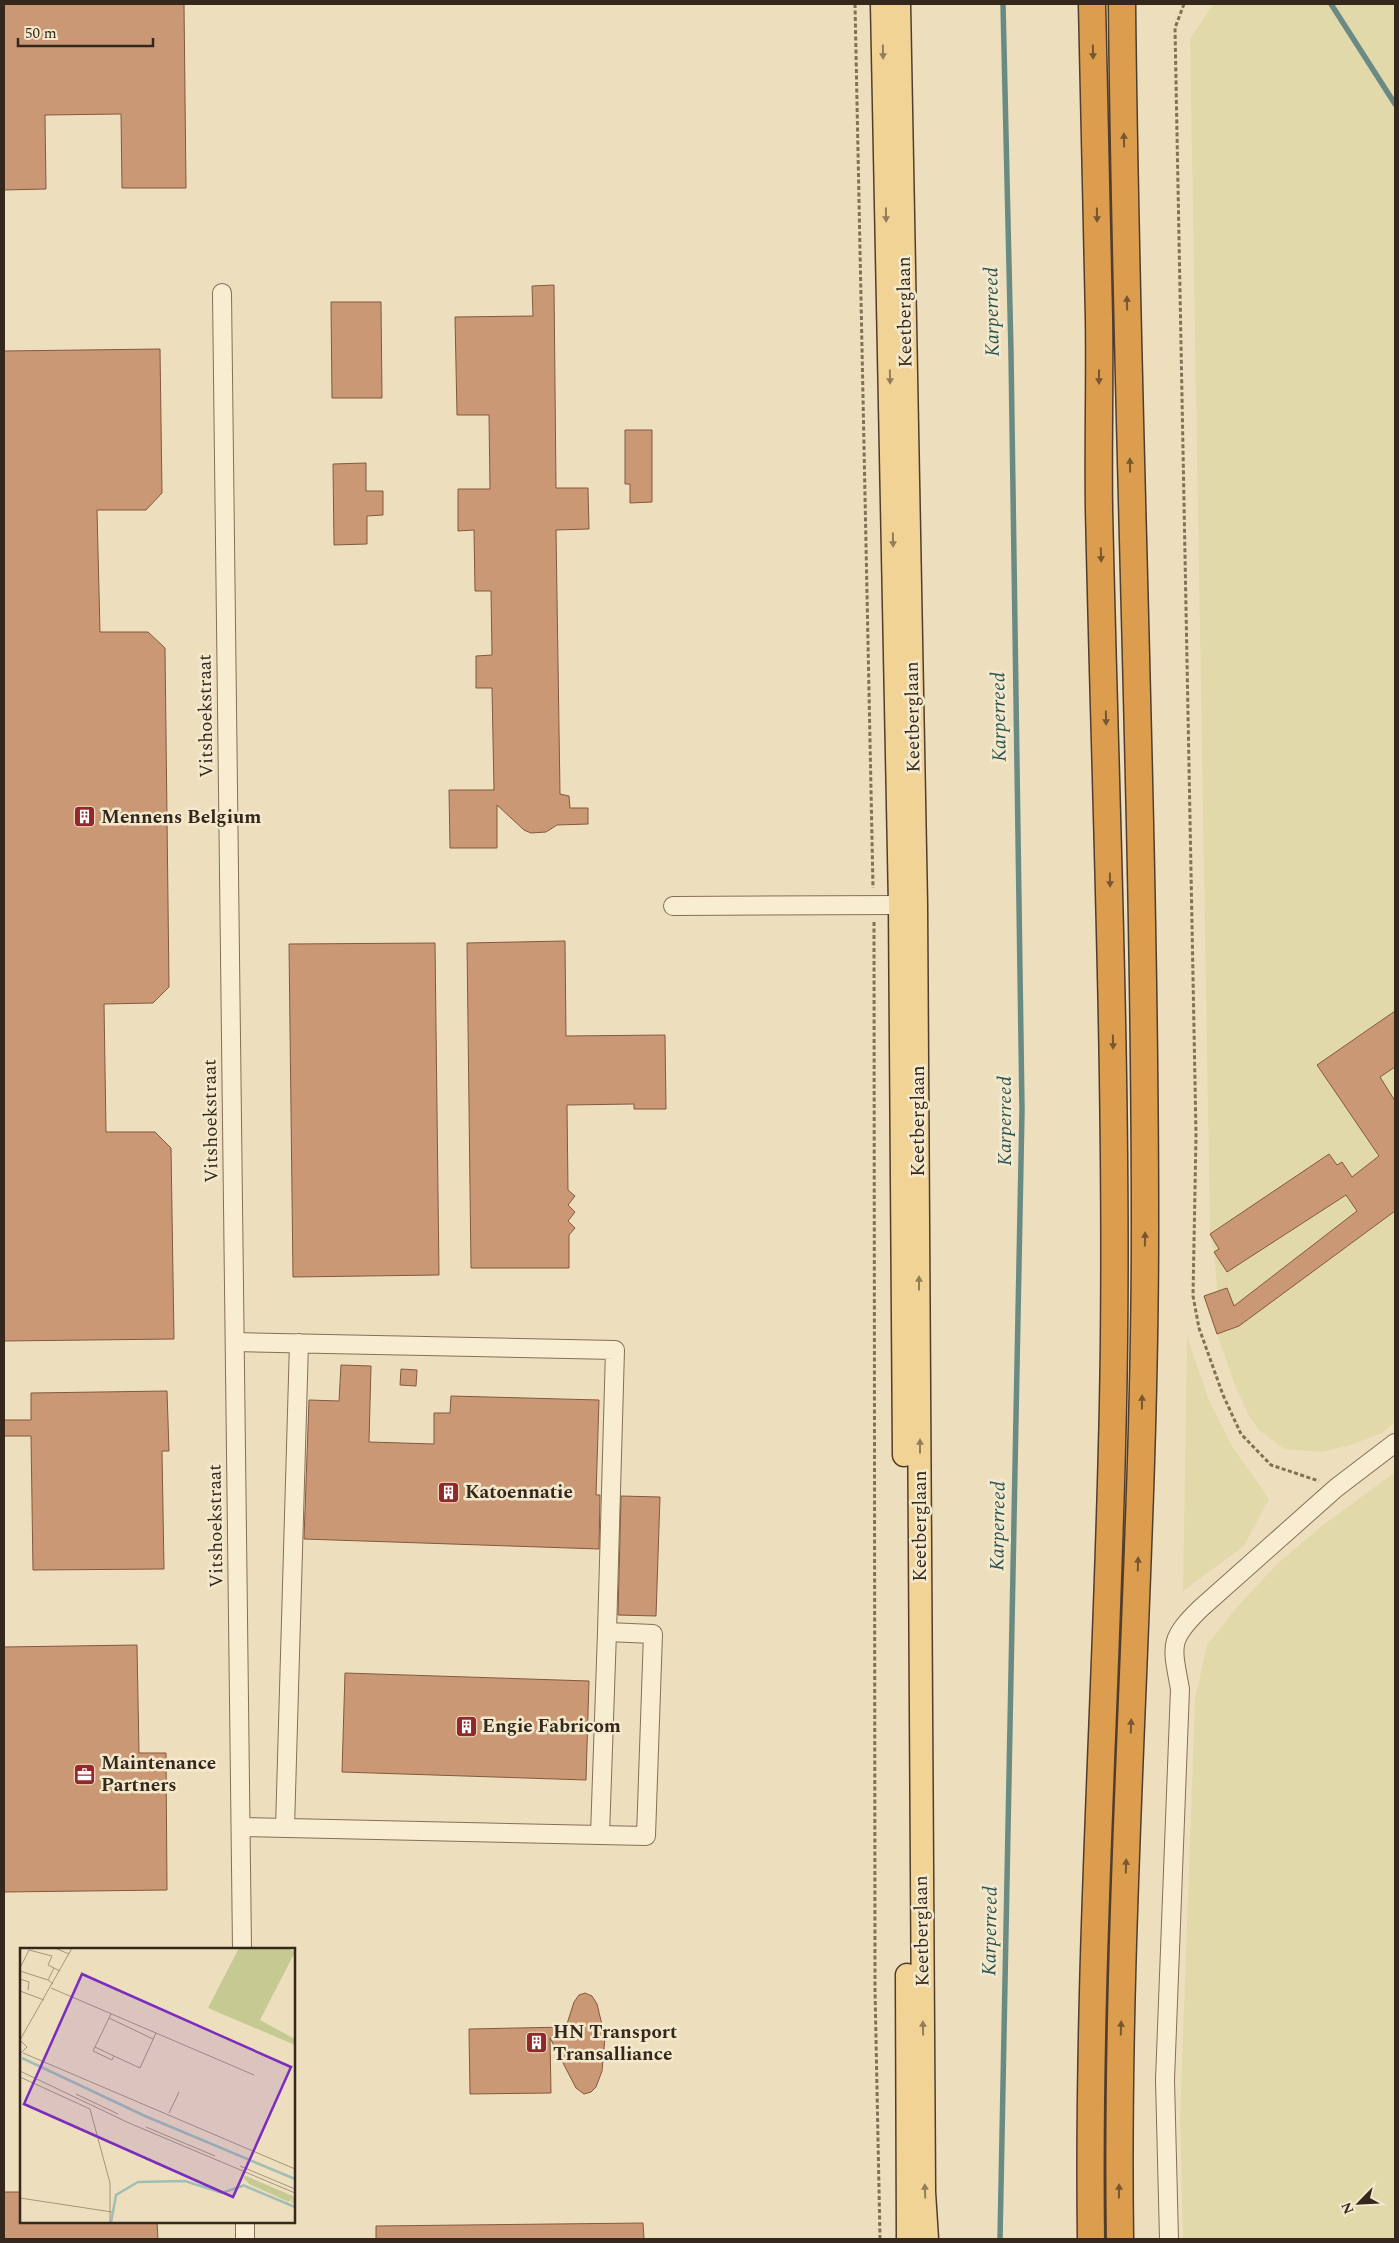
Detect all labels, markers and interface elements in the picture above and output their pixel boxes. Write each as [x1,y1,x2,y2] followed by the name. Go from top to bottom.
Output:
[18,15,152,47] scale bar
[25,22,57,45] text: 50 m
[879,45,887,61] one-way arrow
[1089,45,1097,61] one-way arrow
[1120,132,1128,148] one-way arrow
[882,207,890,223] one-way arrow
[1093,207,1101,223] one-way arrow
[890,256,920,368] street label: Keetberglaan
[976,267,1008,357] water label: Karperreed
[1123,295,1131,311] one-way arrow
[886,370,894,386] one-way arrow
[1095,370,1103,386] one-way arrow
[1126,457,1134,473] one-way arrow
[889,532,897,548] one-way arrow
[1097,547,1105,563] one-way arrow
[190,654,222,778] street label: Vitshoekstraat
[898,661,928,773] street label: Keetberglaan
[983,672,1015,762] water label: Karperreed
[1102,710,1110,726] one-way arrow
[101,803,261,832] place label: Mennens Belgium
[73,805,97,829] building icon: Mennens Belgium
[1106,872,1114,888] one-way arrow
[1109,1035,1117,1051] one-way arrow
[195,1059,227,1183] street label: Vitshoekstraat
[904,1065,933,1177] street label: Keetberglaan
[990,1076,1020,1166] water label: Karperreed
[1141,1231,1149,1247] one-way arrow
[915,1275,923,1291] one-way arrow
[1139,1393,1147,1409] one-way arrow
[916,1437,924,1453] one-way arrow
[200,1464,232,1588] street label: Vitshoekstraat
[906,1470,935,1582] street label: Keetberglaan
[465,1478,573,1507] place label: Katoennatie
[437,1480,461,1504] building icon: Katoennatie
[982,1481,1014,1571] water label: Karperreed
[1134,1556,1142,1572] one-way arrow
[482,1712,621,1741] place label: Engie Fabricom
[454,1714,478,1738] building icon: Engie Fabricom
[1128,1718,1136,1734] one-way arrow
[101,1749,216,1800] place label: Maintenance Partners
[73,1762,97,1786] office icon: Maintenance Partners
[1122,1857,1130,1873] one-way arrow
[907,1875,937,1987] street label: Keetberglaan
[974,1886,1006,1976] water label: Karperreed
[20,1948,295,2223] inset map
[553,2018,677,2069] place label: HN Transport Transalliance
[919,2020,927,2036] one-way arrow
[1118,2020,1126,2036] one-way arrow
[525,2031,549,2055] building icon: HN Transport Transalliance
[1334,2178,1384,2228] north arrow
[920,2182,928,2198] one-way arrow
[1115,2182,1123,2198] one-way arrow
[1336,2199,1359,2218] text: N

